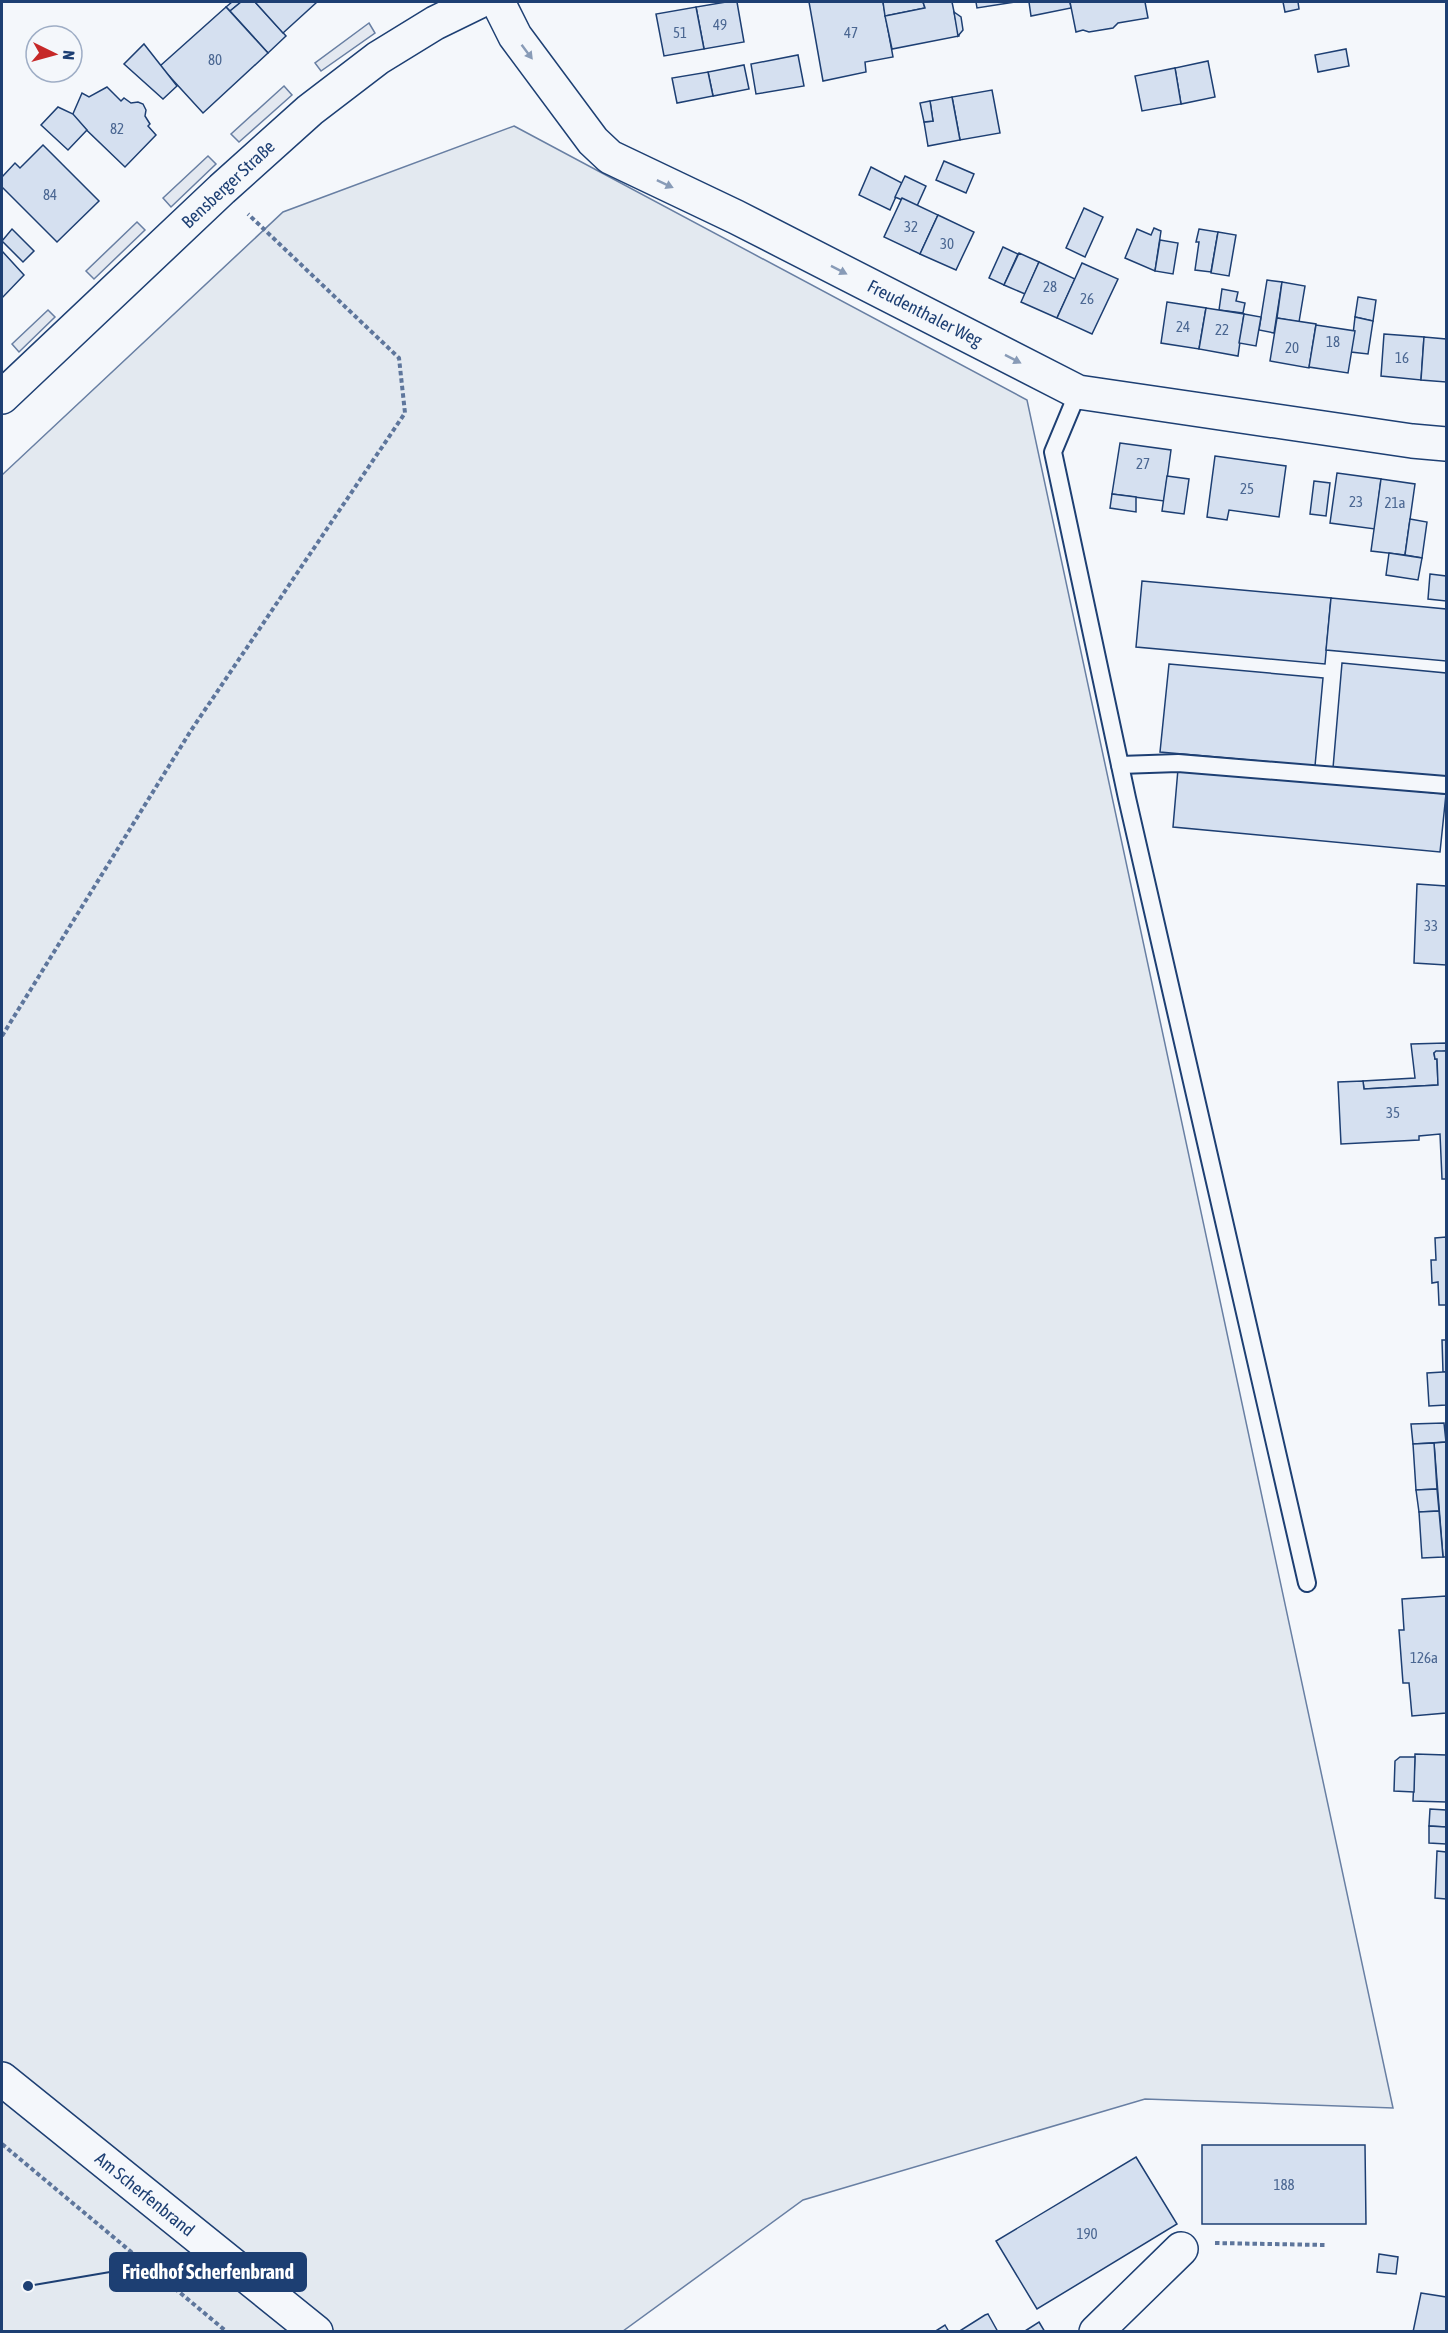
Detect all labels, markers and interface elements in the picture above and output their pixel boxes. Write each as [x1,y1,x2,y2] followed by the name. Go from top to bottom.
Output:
[713,16,727,33] house number: 49
[24,24,84,84] north arrow
[673,24,687,41] house number: 51
[844,24,858,41] house number: 47
[520,45,532,60] one-way arrow
[60,50,78,61] text: N
[208,51,222,68] house number: 80
[110,120,124,137] house number: 82
[177,136,279,232] street label: Bensberger Straße
[656,179,673,188] one-way arrow
[43,186,57,203] house number: 84
[904,218,918,235] house number: 32
[940,235,954,252] house number: 30
[831,265,848,275] one-way arrow
[864,275,986,351] street label: Freudenthaler Weg
[1043,278,1057,295] house number: 28
[1080,290,1094,307] house number: 26
[1176,318,1190,335] house number: 24
[1215,321,1229,338] house number: 22
[1326,333,1340,350] house number: 18
[1285,339,1299,356] house number: 20
[1395,349,1409,366] house number: 16
[1004,353,1022,363] one-way arrow
[1136,455,1150,472] house number: 27
[1240,480,1254,497] house number: 25
[1349,493,1363,510] house number: 23
[1384,494,1406,511] house number: 21a
[1424,917,1438,934] house number: 33
[1386,1104,1400,1121] house number: 35
[1410,1649,1438,1666] house number: 126a
[91,2148,199,2240] street label: Am Scherfenbrand
[1273,2176,1295,2193] house number: 188
[1076,2225,1098,2242] house number: 190
[110,2253,306,2291] callout: Friedhof Scherfenbrand
[122,2260,294,2283] text: Friedhof Scherfenbrand

